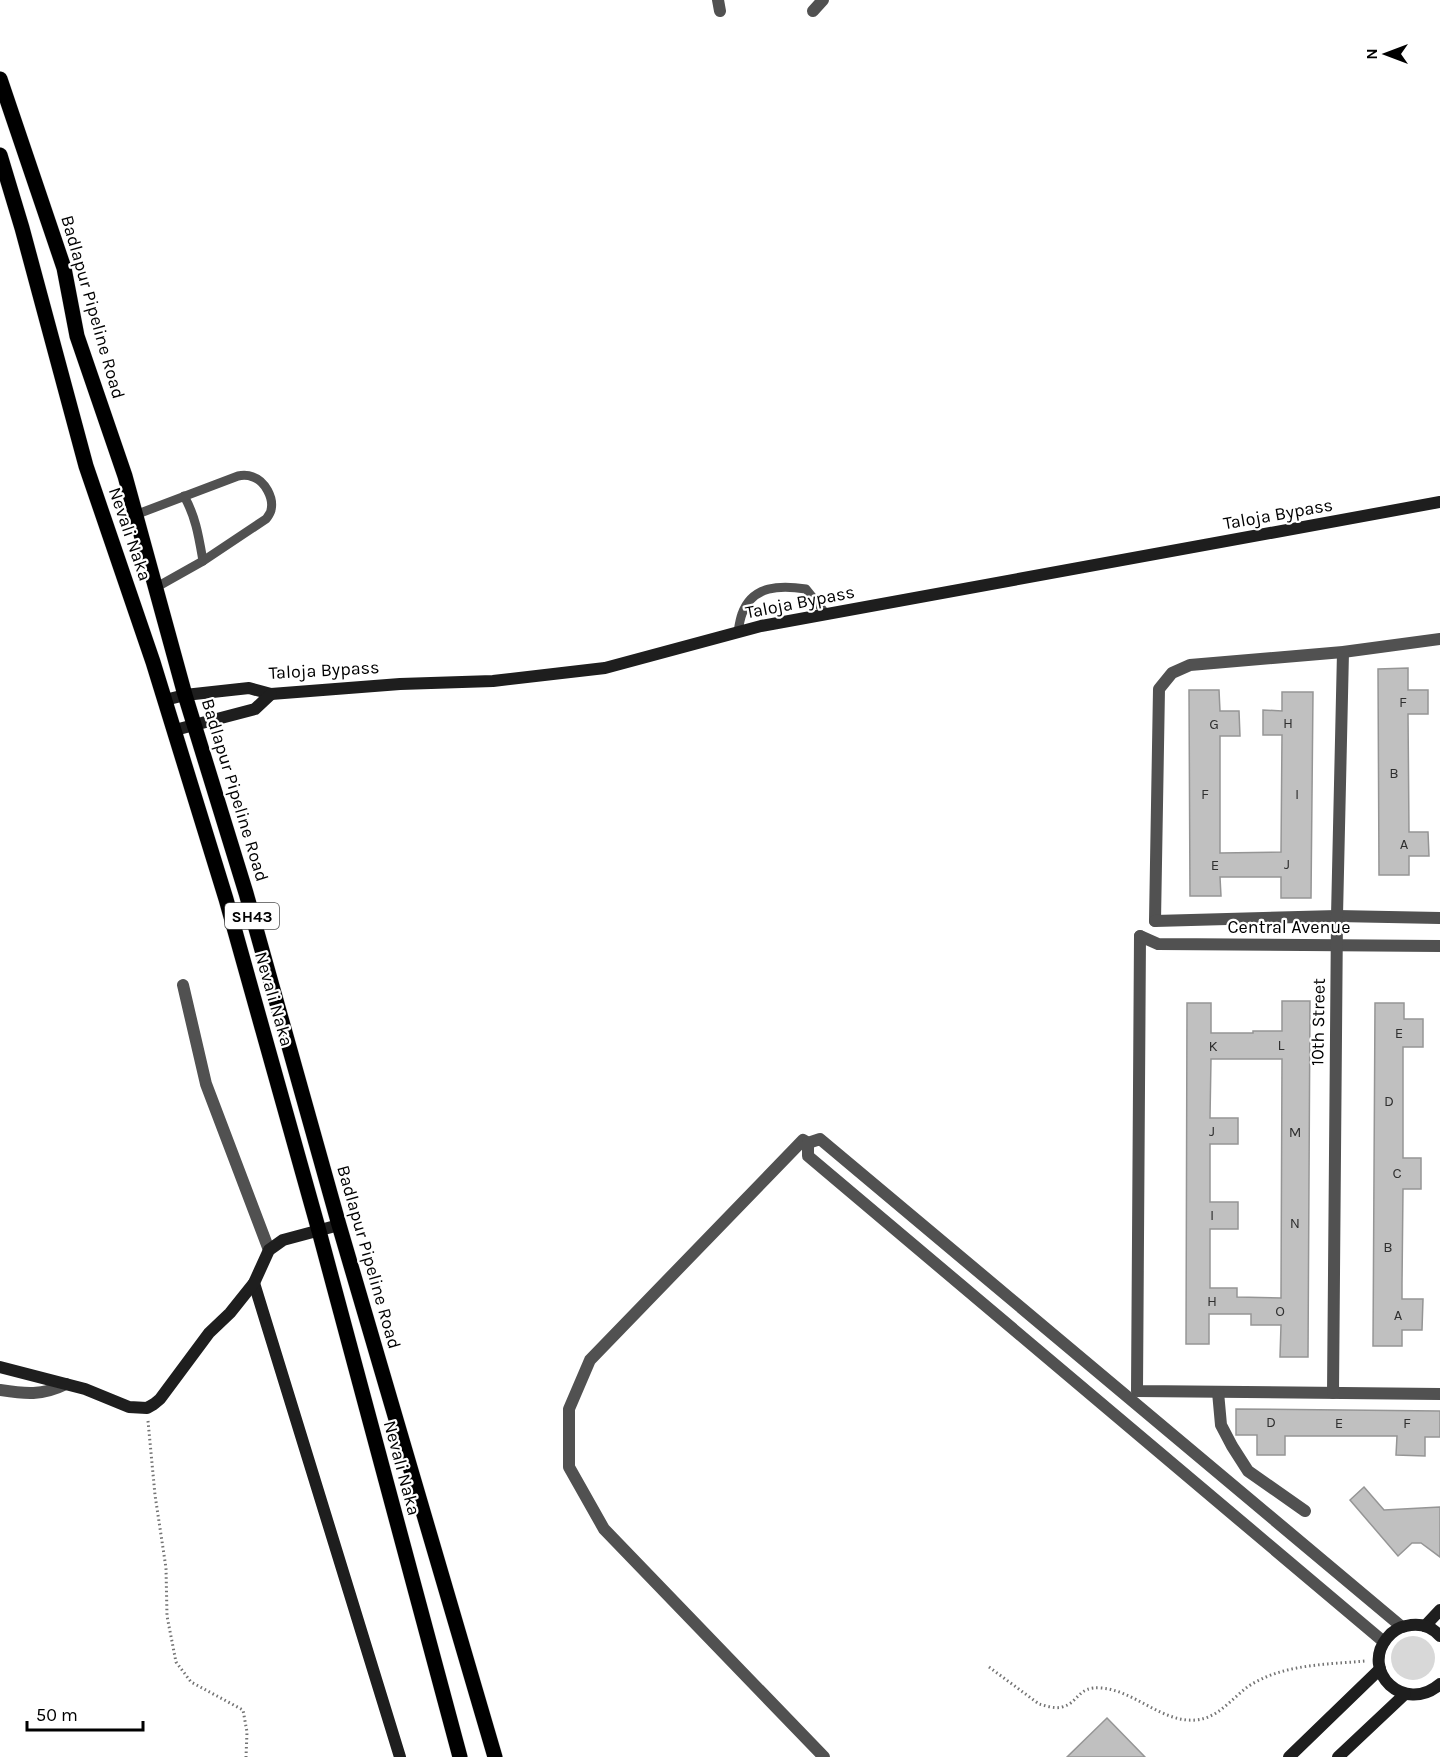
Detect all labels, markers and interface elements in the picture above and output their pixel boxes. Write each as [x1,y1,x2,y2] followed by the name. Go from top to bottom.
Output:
[1356,24,1416,84] north arrow
[1362,48,1381,60] text: N
[56,213,130,401] street label: Badlapur Pipeline Road
[104,484,156,584] street label: Nevali Naka
[1221,494,1335,534] street label: Taloja Bypass
[743,581,857,623] street label: Taloja Bypass
[268,656,380,684] street label: Taloja Bypass
[1399,693,1407,711] house number: F
[197,696,273,884] street label: Badlapur Pipeline Road
[1283,714,1293,732] house number: H
[1209,715,1219,733] house number: G
[1389,764,1399,782] house number: B
[1201,785,1209,803] house number: F
[1295,785,1299,803] house number: I
[1400,835,1409,853] house number: A
[1284,855,1290,873] house number: J
[1211,856,1219,874] house number: E
[225,903,279,929] road number: SH43
[1228,916,1350,938] street label: Central Avenue
[250,949,298,1049] street label: Nevali Naka
[1306,978,1330,1066] street label: 10th Street
[1395,1024,1403,1042] house number: E
[1277,1036,1285,1054] house number: L
[1208,1037,1218,1055] house number: K
[1384,1092,1394,1110] house number: D
[1209,1122,1215,1140] house number: J
[1289,1123,1301,1141] house number: M
[332,1163,406,1351] street label: Badlapur Pipeline Road
[1392,1164,1402,1182] house number: C
[1210,1206,1214,1224] house number: I
[1290,1214,1300,1232] house number: N
[1383,1238,1393,1256] house number: B
[1207,1292,1217,1310] house number: H
[1275,1302,1285,1320] house number: O
[1394,1306,1403,1324] house number: A
[1266,1413,1276,1431] house number: D
[1335,1414,1343,1432] house number: E
[1403,1414,1411,1432] house number: F
[379,1418,425,1518] street label: Nevali Naka
[27,1694,142,1732] scale bar
[36,1704,78,1726] text: 50 m

